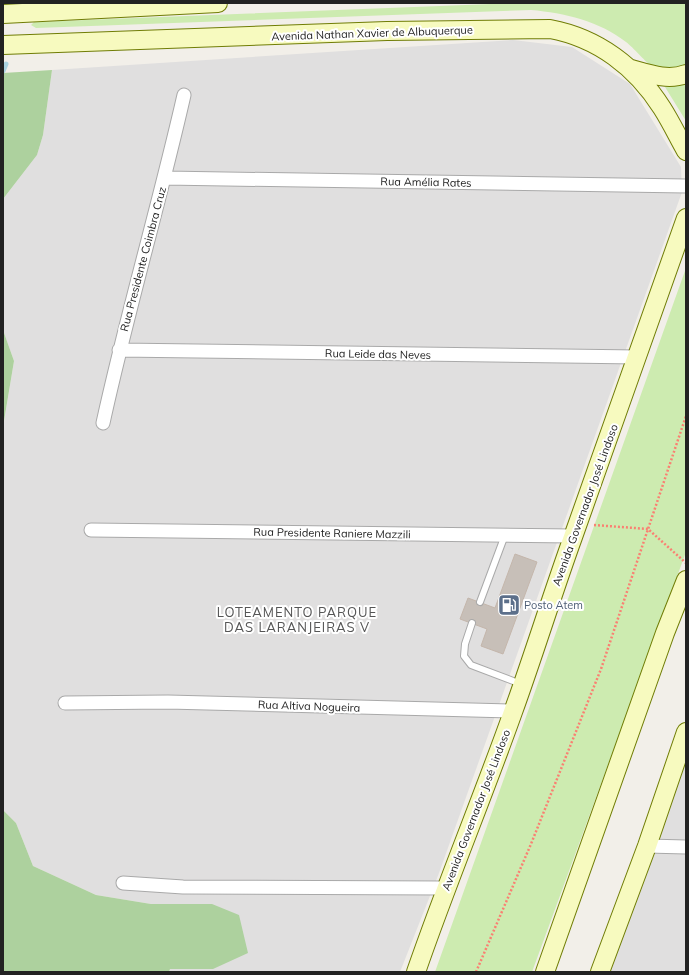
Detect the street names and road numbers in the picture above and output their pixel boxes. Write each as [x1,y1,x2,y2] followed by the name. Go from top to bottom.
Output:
[271,22,473,44] street label: Avenida Nathan Xavier de Albuquerque
[380,174,472,190] street label: Rua Amélia Rates
[117,185,169,333] street label: Rua Presidente Coimbra Cruz
[325,346,431,362] street label: Rua Leide das Neves
[549,422,621,588] street label: Avenida Governador José Lindoso
[253,525,411,541] street label: Rua Presidente Raniere Mazzili
[258,697,360,715] street label: Rua Altiva Nogueira
[439,728,513,892] street label: Avenida Governador José Lindoso

